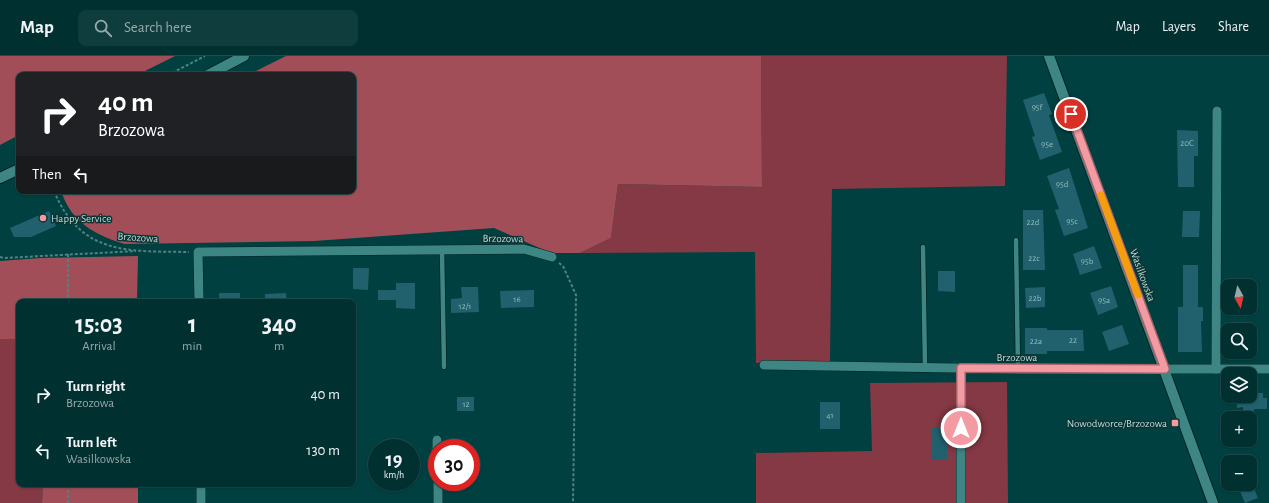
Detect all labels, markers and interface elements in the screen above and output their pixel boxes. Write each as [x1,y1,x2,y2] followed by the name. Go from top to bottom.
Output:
[78,10,358,46] search box
[92,17,114,39] icon: search
[20,18,54,37] text: Map
[124,20,192,35] text: Search here
[1115,20,1140,34] text: Map
[1162,20,1196,34] text: Layers
[1218,20,1249,34] text: Share
[32,88,84,140] icon: right
[98,89,154,117] text: 40 m
[1054,97,1088,131] pin
[1032,103,1044,112] house number: 95f
[1060,103,1082,125] icon: arrive
[98,122,165,140] text: Brzozowa
[1180,139,1194,148] house number: 20C
[1041,140,1053,149] house number: 95e
[70,164,92,186] icon: left
[32,167,62,182] text: Then
[1056,180,1069,189] house number: 95d
[38,213,48,223] marker: Happy Service
[51,213,111,224] place label: Happy Service
[1066,217,1078,226] house number: 95c
[1027,218,1040,227] house number: 22d
[117,231,159,244] street label: Brzozowa
[482,233,524,244] street label: Brzozowa
[1128,247,1157,303] street label: Wasilkowska
[1028,254,1040,263] house number: 22c
[1081,257,1094,266] house number: 95b
[1221,279,1257,315] north arrow
[1221,279,1257,491] map controls
[1029,294,1042,303] house number: 22b
[513,295,521,304] house number: 16
[1098,296,1110,305] house number: 95a
[459,302,471,311] house number: 12/1
[75,313,123,337] text: 15:03
[188,313,197,337] text: 1
[262,313,297,337] text: 340
[1221,323,1257,359] button: search
[1069,336,1077,345] house number: 22
[1030,337,1042,346] house number: 22a
[82,340,116,353] text: Arrival
[182,340,202,353] text: min
[274,340,284,353] text: m
[997,352,1037,363] street label: Brzozowa
[1221,367,1257,403] button: layers
[66,379,125,394] text: Turn right
[32,384,54,406] icon: right
[310,387,340,402] text: 40 m
[66,397,114,410] text: Brzozowa
[462,400,470,409] house number: 12
[940,407,982,449] position arrow
[826,411,834,420] house number: 41
[1221,411,1257,447] button: +
[1067,418,1167,429] place label: Nowodworce/Brzozowa
[1170,418,1180,428] marker: Nowodworce/Brzozowa
[66,435,117,450] text: Turn left
[428,439,480,491] speed limit sign: 30
[32,440,54,462] icon: left
[306,443,340,458] text: 130 m
[386,450,402,470] text: 19
[66,453,131,466] text: Wasilkowska
[1221,455,1257,491] button: −
[384,470,404,480] text: km/h

